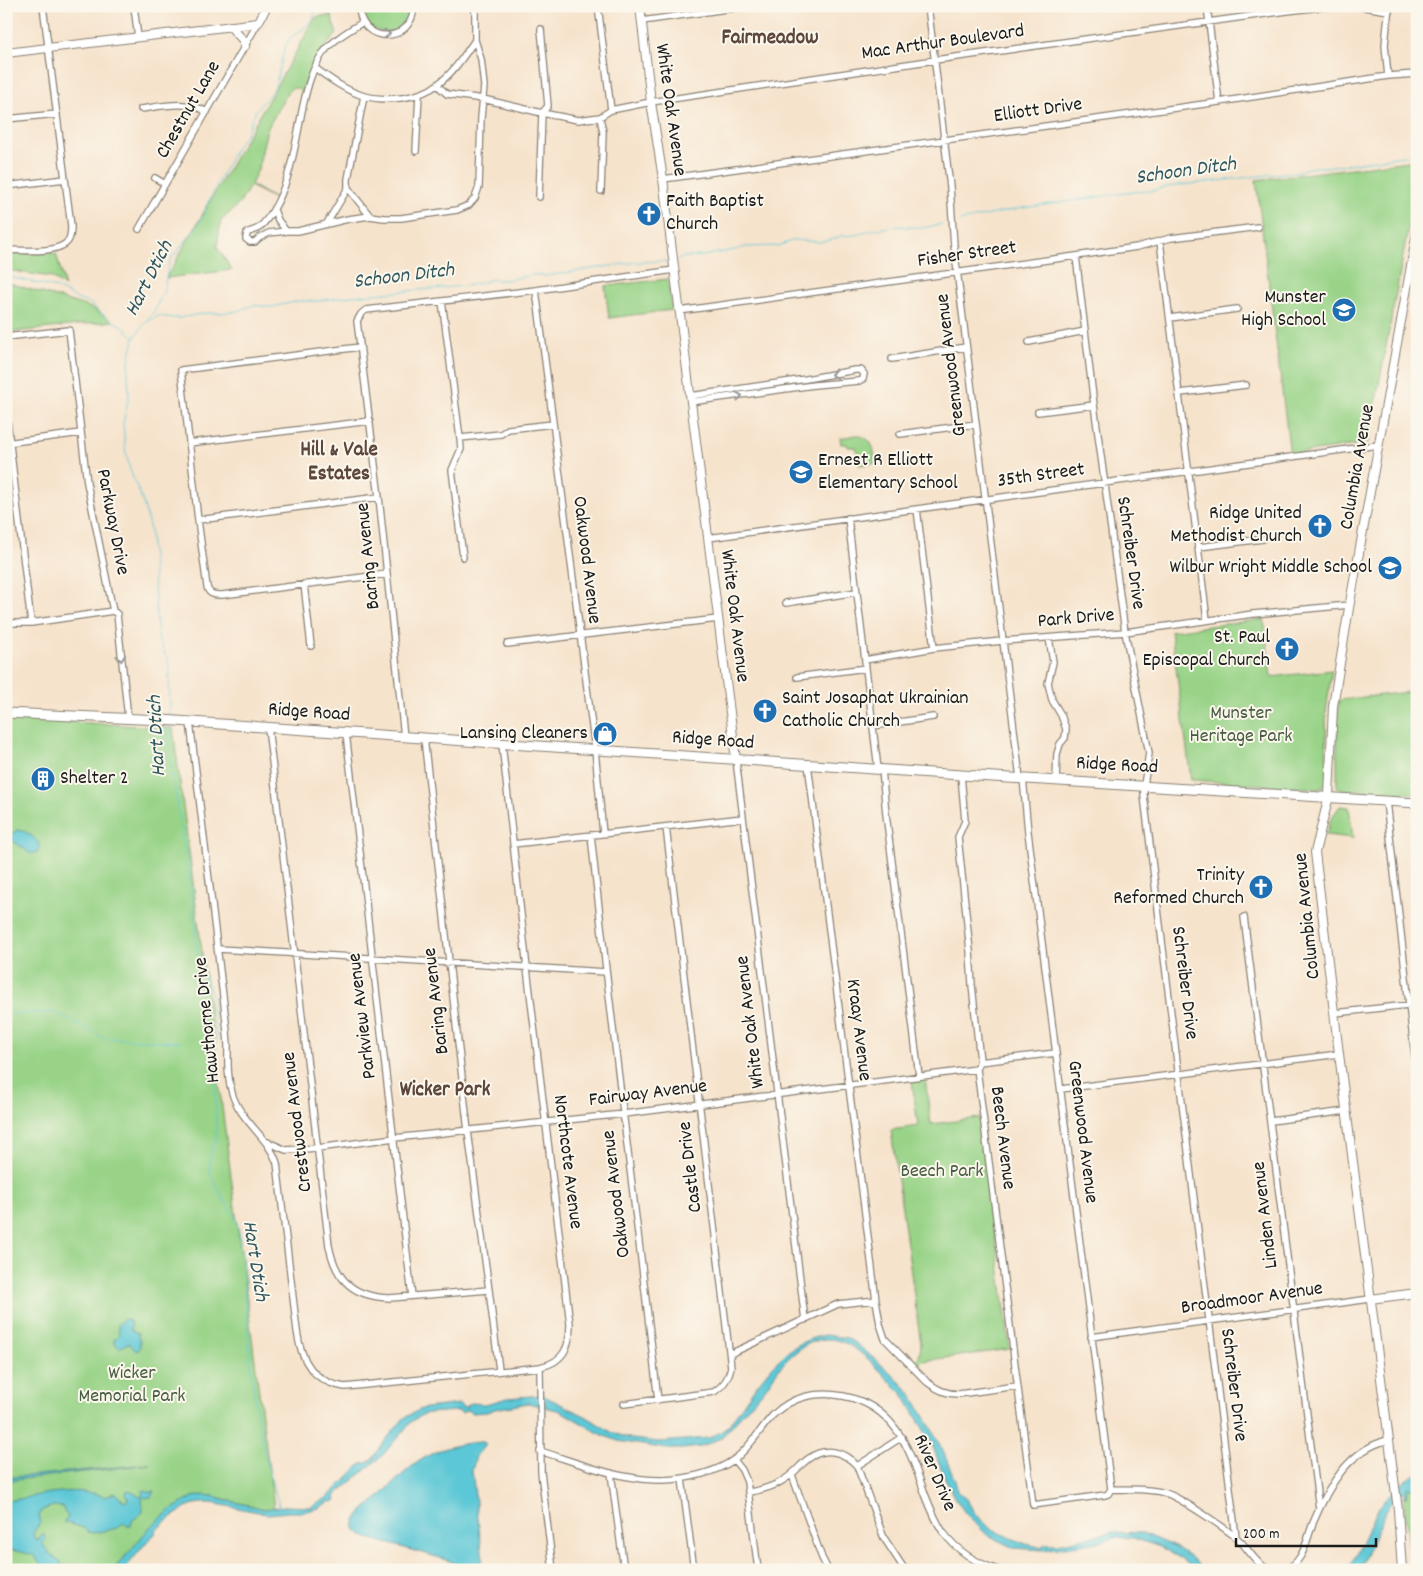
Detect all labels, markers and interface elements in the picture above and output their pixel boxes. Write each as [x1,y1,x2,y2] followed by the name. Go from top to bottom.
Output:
[860,18,1026,68] street label: Mac Arthur Boulevard
[721,24,819,54] district label: Fairmeadow
[383,29,391,39] one-way arrow
[647,42,693,178] street label: White Oak Avenue
[150,56,228,164] street label: Chestnut Lane
[992,91,1084,131] street label: Elliott Drive
[1134,150,1239,194] water label: Schoon Ditch
[666,188,764,239] place label: Faith Baptist Church
[636,201,662,227] church icon: Faith Baptist Church
[916,234,1018,276] street label: Fisher Street
[118,235,182,322] water label: Hart Dtich
[352,256,457,298] water label: Schoon Ditch
[1241,284,1327,335] place label: Munster High School
[929,292,975,438] street label: Greenwood Avenue
[1331,297,1357,323] school or university icon: Munster High School
[830,368,839,378] one-way arrow
[734,391,743,401] one-way arrow
[1333,402,1383,532] street label: Columbia Avenue
[300,436,378,490] district label: Hill & Vale Estates
[818,447,958,498] place label: Ernest R Elliott Elementary School
[996,456,1086,496] street label: 35th Street
[788,459,814,485] school or university icon: Ernest R Elliott Elementary School
[88,467,136,578] street label: Parkway Drive
[564,495,608,626] street label: Oakwood Avenue
[1108,495,1152,612] street label: Schreiber Drive
[1170,500,1302,551] place label: Ridge United Methodist Church
[349,501,389,611] street label: Baring Avenue
[1307,513,1333,539] church icon: Ridge United Methodist Church
[712,548,756,684] street label: White Oak Avenue
[1170,554,1372,582] place label: Wilbur Wright Middle School
[1377,555,1403,581] school or university icon: Wilbur Wright Middle School
[1036,602,1116,636] street label: Park Drive
[1142,624,1270,675] place label: St. Paul Episcopal Church
[1274,636,1300,662] church icon: St. Paul Episcopal Church
[115,654,126,662] one-way arrow
[782,685,969,736] place label: Saint Josaphat Ukrainian Catholic Church
[141,693,175,777] water label: Hart Dtich
[267,696,351,730] street label: Ridge Road
[752,698,778,724] church icon: Saint Josaphat Ukrainian Catholic Church
[1189,700,1293,751] park label: Munster Heritage Park
[460,720,588,748] place label: Lansing Cleaners
[592,721,618,747] shop icon: Lansing Cleaners
[671,724,755,758] street label: Ridge Road
[1075,750,1159,782] street label: Ridge Road
[60,765,128,793] place label: Shelter 2
[30,766,56,792] building icon: Shelter 2
[1287,851,1329,981] street label: Columbia Avenue
[1113,862,1245,913] place label: Trinity Reformed Church
[1248,874,1274,900] church icon: Trinity Reformed Church
[1163,925,1205,1041] street label: Schreiber Drive
[417,946,457,1056] street label: Baring Avenue
[341,951,385,1081] street label: Parkview Avenue
[729,954,773,1090] street label: White Oak Avenue
[187,955,229,1084] street label: Hawthorne Drive
[838,977,878,1083] street label: Kraay Avenue
[275,1050,321,1194] street label: Crestwood Avenue
[1059,1059,1105,1205] street label: Greenwood Avenue
[587,1073,709,1115] street label: Fairway Avenue
[400,1076,491,1106] district label: Wicker Park
[982,1085,1022,1191] street label: Beech Avenue
[545,1093,589,1231] street label: Northcote Avenue
[671,1120,710,1214] street label: Castle Drive
[595,1128,639,1259] street label: Oakwood Avenue
[901,1158,983,1186] park label: Beech Park
[1246,1160,1286,1270] street label: Linden Avenue
[233,1218,275,1305] water label: Hart Dtich
[1179,1275,1325,1323] street label: Broadmoor Avenue
[1212,1327,1254,1443] street label: Schreiber Drive
[78,1360,186,1411] park label: Wicker Memorial Park
[905,1430,963,1516] street label: River Drive
[1236,1516,1376,1548] scale bar
[1243,1524,1280,1546] text: 200 m

